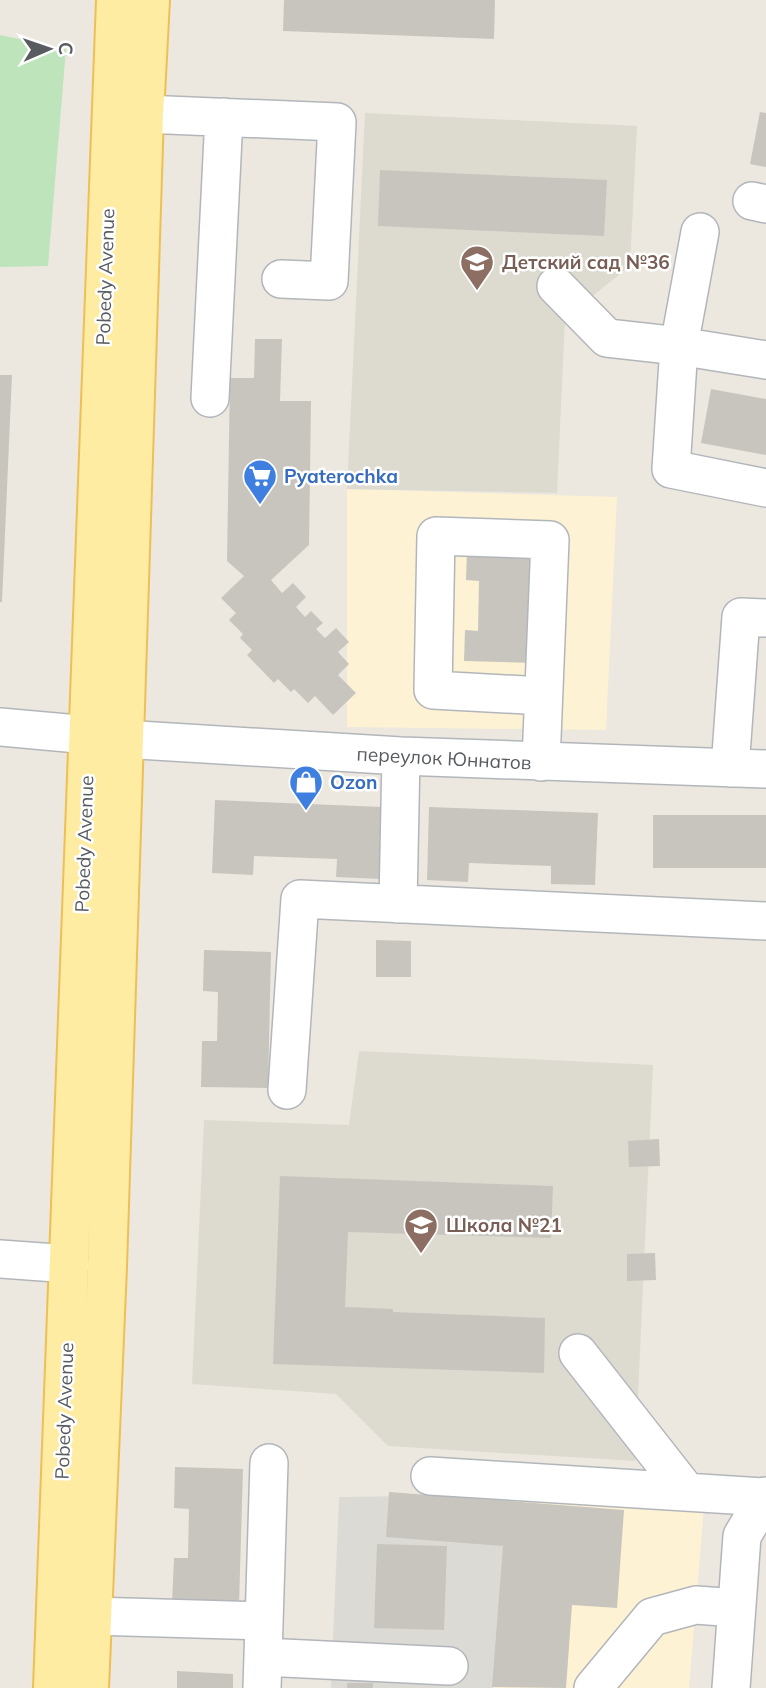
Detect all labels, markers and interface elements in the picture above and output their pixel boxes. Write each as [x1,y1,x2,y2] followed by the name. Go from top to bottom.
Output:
[14,14,84,84] north arrow
[54,41,78,55] text: С
[91,208,119,346] street label: Pobedy Avenue
[458,243,496,292] school or university icon: Детский сад №36
[502,250,670,274] place label: Детский сад №36
[241,457,279,506] supermarket icon: Pyaterochka
[284,464,398,488] place label: Pyaterochka
[356,741,532,775] street label: переулок Юннатов
[287,763,325,812] shop icon: Ozon
[330,770,377,794] place label: Ozon
[70,775,98,913] street label: Pobedy Avenue
[402,1206,440,1255] school or university icon: Школа №21
[446,1213,562,1237] place label: Школа №21
[50,1342,78,1480] street label: Pobedy Avenue

